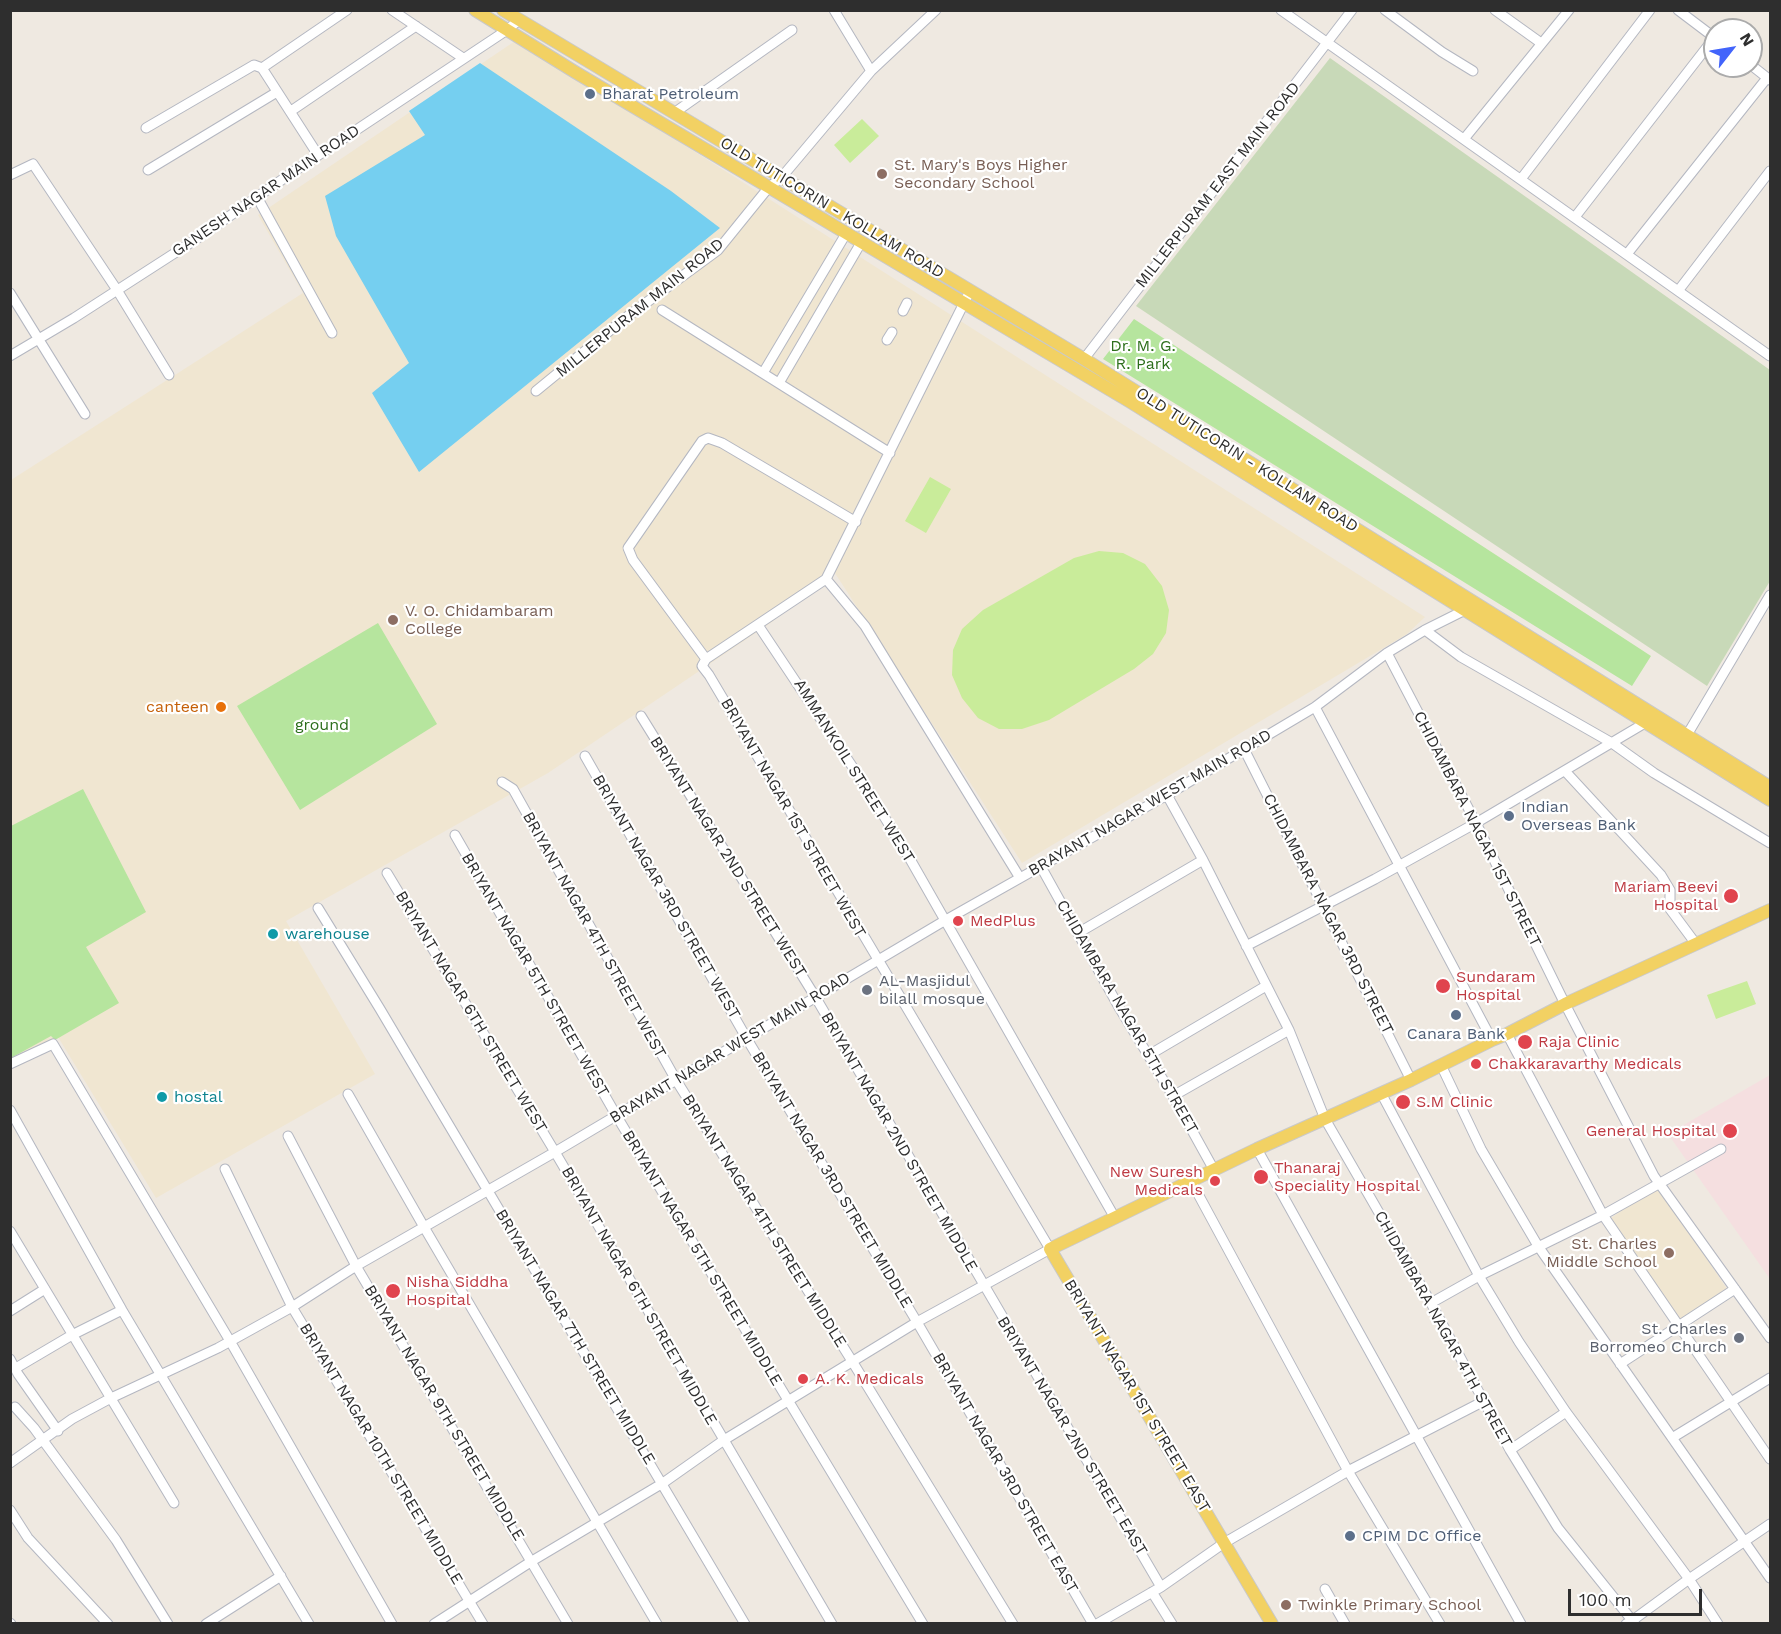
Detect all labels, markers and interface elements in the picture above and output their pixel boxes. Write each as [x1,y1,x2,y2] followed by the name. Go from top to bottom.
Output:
[1703,18,1763,78] north arrow
[1736,30,1758,49] text: N
[1132,78,1304,292] street label: MILLERPURAM EAST MAIN ROAD
[602,84,739,104] place label: Bharat Petroleum
[583,87,597,101] marker: Bharat Petroleum
[169,121,363,261] street label: GANESH NAGAR MAIN ROAD
[716,133,948,283] street label: OLD TUTICORIN - KOLLAM ROAD
[894,155,1067,193] place label: St. Mary's Boys Higher Secondary School
[875,167,889,181] marker: St. Mary's Boys Higher Secondary School
[552,234,728,382] street label: MILLERPURAM MAIN ROAD
[1110,336,1176,374] park label: Dr. M. G. R. Park
[1132,383,1362,537] street label: OLD TUTICORIN - KOLLAM ROAD
[405,601,554,639] place label: V. O. Chidambaram College
[386,613,400,627] marker: V. O. Chidambaram College
[790,676,918,866] street label: AMMANKOIL STREET WEST
[716,695,870,941] street label: BRIYANT NAGAR 1ST STREET WEST
[146,697,209,717] place label: canteen
[214,700,228,714] marker: canteen
[1409,708,1545,950] street label: CHIDAMBARA NAGAR 1ST STREET
[295,715,349,735] park label: ground
[1025,725,1275,881] street label: BRAYANT NAGAR WEST MAIN ROAD
[646,733,810,981] street label: BRIYANT NAGAR 2ND STREET WEST
[588,771,744,1023] street label: BRIYANT NAGAR 3RD STREET WEST
[1259,790,1397,1038] street label: CHIDAMBARA NAGAR 3RD STREET
[1521,797,1636,835] place label: Indian Overseas Bank
[518,809,670,1061] street label: BRIYANT NAGAR 4TH STREET WEST
[1502,809,1516,823] marker: Indian Overseas Bank
[457,850,613,1100] street label: BRIYANT NAGAR 5TH STREET WEST
[1614,877,1718,915] place label: Mariam Beevi Hospital
[1722,887,1740,905] marker: Mariam Beevi Hospital
[391,888,551,1136] street label: BRIYANT NAGAR 6TH STREET WEST
[1052,897,1202,1137] street label: CHIDAMBARA NAGAR 5TH STREET
[970,911,1036,931] place label: MedPlus
[951,914,965,928] marker: MedPlus
[285,924,370,944] place label: warehouse
[266,927,280,941] marker: warehouse
[1456,967,1536,1005] place label: Sundaram Hospital
[606,968,854,1128] street label: BRAYANT NAGAR WEST MAIN ROAD
[879,971,985,1009] place label: AL-Masjidul bilall mosque
[1434,977,1452,995] marker: Sundaram Hospital
[860,983,874,997] marker: AL-Masjidul bilall mosque
[1449,1008,1463,1022] marker: Canara Bank
[817,1009,981,1275] street label: BRIYANT NAGAR 2ND STREET MIDDLE
[1407,1024,1505,1044] place label: Canara Bank
[1538,1032,1620,1052] place label: Raja Clinic
[1516,1033,1534,1051] marker: Raja Clinic
[748,1048,916,1312] street label: BRIYANT NAGAR 3RD STREET MIDDLE
[1488,1054,1682,1074] place label: Chakkaravarthy Medicals
[1469,1057,1483,1071] marker: Chakkaravarthy Medicals
[174,1087,223,1107] place label: hostal
[155,1090,169,1104] marker: hostal
[678,1091,850,1351] street label: BRIYANT NAGAR 4TH STREET MIDDLE
[1416,1092,1493,1112] place label: S.M Clinic
[1394,1093,1412,1111] marker: S.M Clinic
[1586,1121,1716,1141] place label: General Hospital
[1721,1122,1739,1140] marker: General Hospital
[618,1127,786,1389] street label: BRIYANT NAGAR 5TH STREET MIDDLE
[1274,1158,1420,1196] place label: Thanaraj Speciality Hospital
[1110,1162,1203,1200] place label: New Suresh Medicals
[557,1163,721,1429] street label: BRIYANT NAGAR 6TH STREET MIDDLE
[1252,1168,1270,1186] marker: Thanaraj Speciality Hospital
[1208,1174,1222,1188] marker: New Suresh Medicals
[491,1206,659,1468] street label: BRIYANT NAGAR 7TH STREET MIDDLE
[1370,1208,1516,1450] street label: CHIDAMBARA NAGAR 4TH STREET
[1546,1234,1657,1272] place label: St. Charles Middle School
[1662,1246,1676,1260] marker: St. Charles Middle School
[406,1272,508,1310] place label: Nisha Siddha Hospital
[1060,1276,1214,1516] street label: BRIYANT NAGAR 1ST STREET EAST
[360,1282,528,1544] street label: BRIYANT NAGAR 9TH STREET MIDDLE
[384,1282,402,1300] marker: Nisha Siddha Hospital
[993,1313,1151,1559] street label: BRIYANT NAGAR 2ND STREET EAST
[1589,1319,1727,1357] place label: St. Charles Borromeo Church
[295,1320,467,1588] street label: BRIYANT NAGAR 10TH STREET MIDDLE
[1732,1331,1746,1345] marker: St. Charles Borromeo Church
[928,1349,1082,1597] street label: BRIYANT NAGAR 3RD STREET EAST
[815,1369,924,1389] place label: A. K. Medicals
[796,1372,810,1386] marker: A. K. Medicals
[1362,1526,1482,1546] place label: CPIM DC Office
[1343,1529,1357,1543] marker: CPIM DC Office
[1571,1577,1704,1615] scale bar
[1579,1589,1632,1610] text: 100 m
[1298,1595,1481,1615] place label: Twinkle Primary School
[1279,1598,1293,1612] marker: Twinkle Primary School

